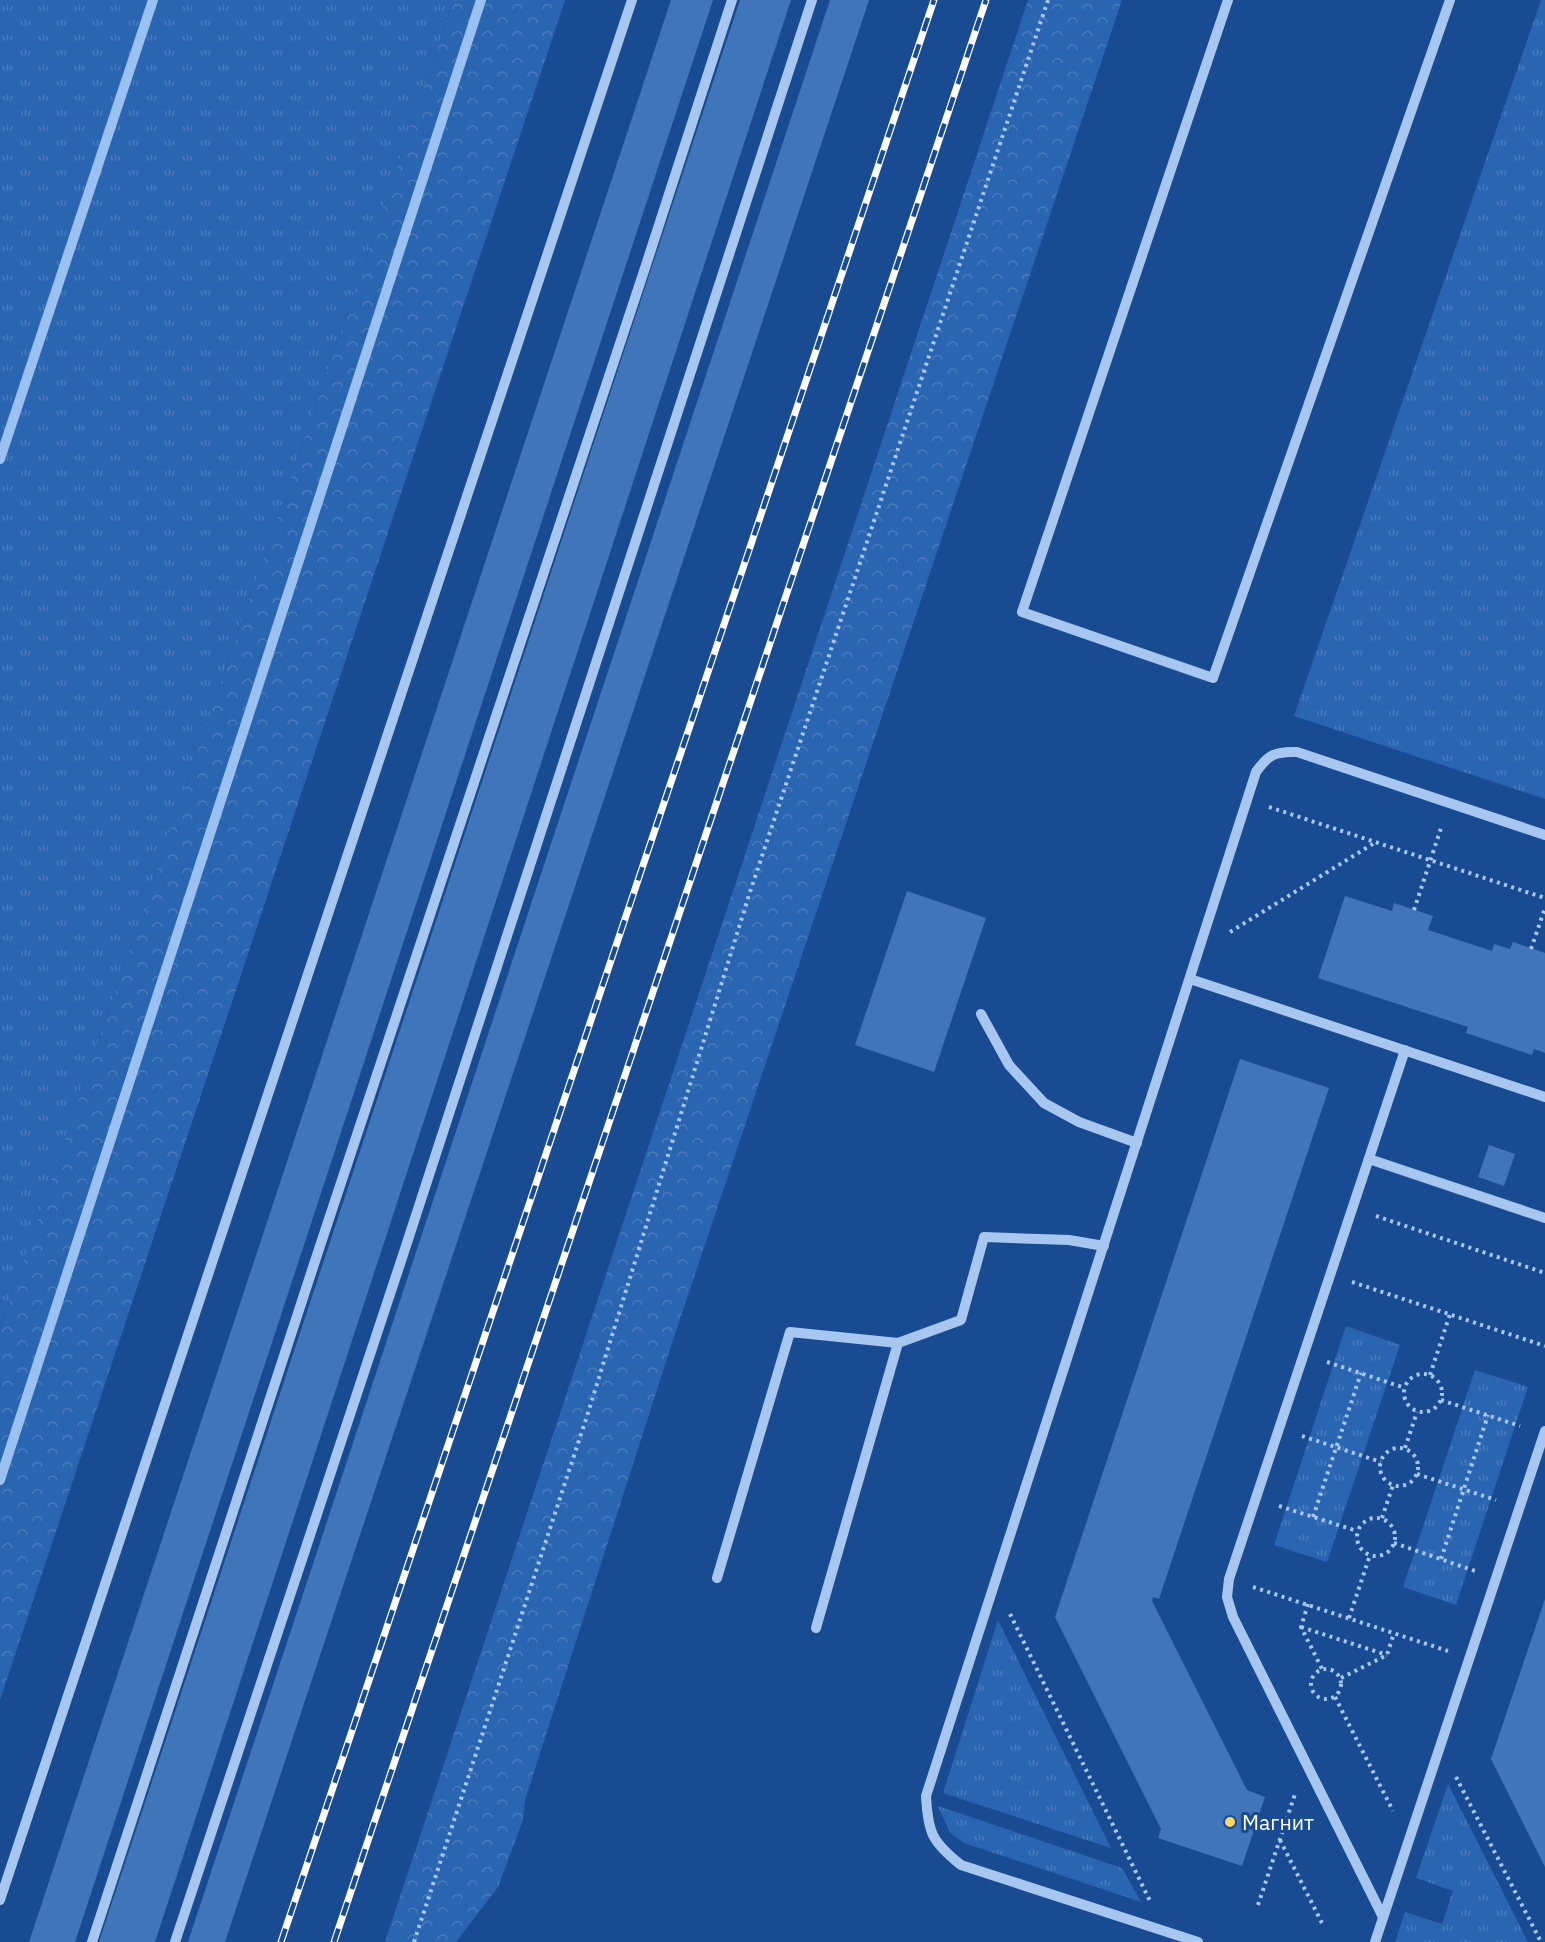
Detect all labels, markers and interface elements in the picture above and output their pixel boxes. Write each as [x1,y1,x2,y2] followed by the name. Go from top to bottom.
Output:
[1242,1808,1314,1836] place label: Магнит
[1223,1815,1237,1829] marker: Магнит

